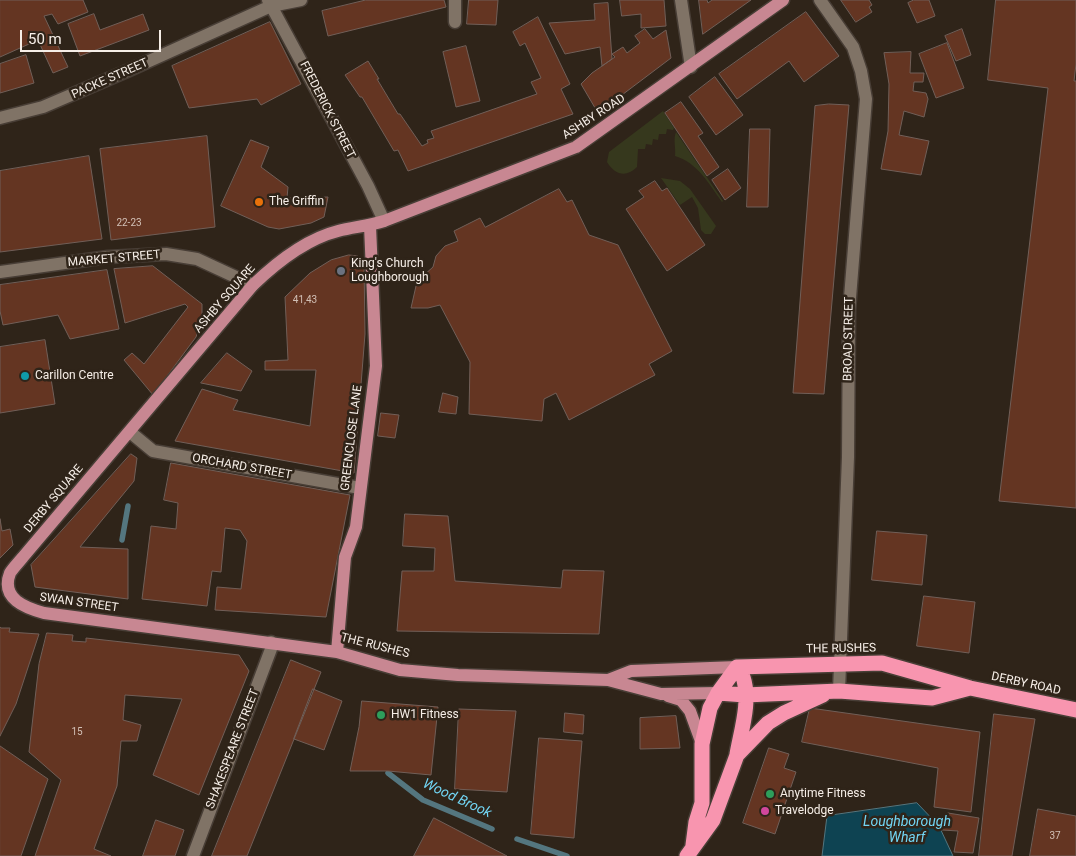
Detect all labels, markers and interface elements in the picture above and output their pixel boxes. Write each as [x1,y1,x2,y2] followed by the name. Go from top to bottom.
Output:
[22,20,164,52] scale bar
[28,30,62,48] text: 50 m
[69,56,151,102] street label: PACKE STREET
[296,59,358,161] street label: FREDERICK STREET
[560,91,628,143] street label: ASHBY ROAD
[269,195,324,209] place label: The Griffin
[253,196,265,208] marker: The Griffin
[116,217,142,229] house number: 22-23
[67,248,161,270] street label: MARKET STREET
[351,257,429,285] place label: King's Church Loughborough
[191,262,259,336] street label: ASHBY SQUARE
[335,265,347,277] marker: King's Church Loughborough
[293,294,317,306] house number: 41,43
[841,297,857,381] street label: BROAD STREET
[35,369,114,383] place label: Carillon Centre
[19,370,31,382] marker: Carillon Centre
[338,384,366,492] street label: GREENCLOSE LANE
[191,451,293,483] street label: ORCHARD STREET
[21,462,87,536] street label: DERBY SQUARE
[39,590,119,616] street label: SWAN STREET
[339,631,411,661] street label: THE RUSHES
[806,641,876,657] street label: THE RUSHES
[990,670,1062,698] street label: DERBY ROAD
[204,687,262,811] street label: SHAKESPEARE STREET
[391,708,459,722] place label: HW1 Fitness
[375,709,387,721] marker: HW1 Fitness
[71,726,83,738] house number: 15
[420,776,494,822] water label: Wood Brook
[780,787,866,801] place label: Anytime Fitness
[764,788,776,800] marker: Anytime Fitness
[775,804,834,818] place label: Travelodge
[759,805,771,817] marker: Travelodge
[863,814,951,846] water label: Loughborough Wharf
[1049,830,1061,842] house number: 37

